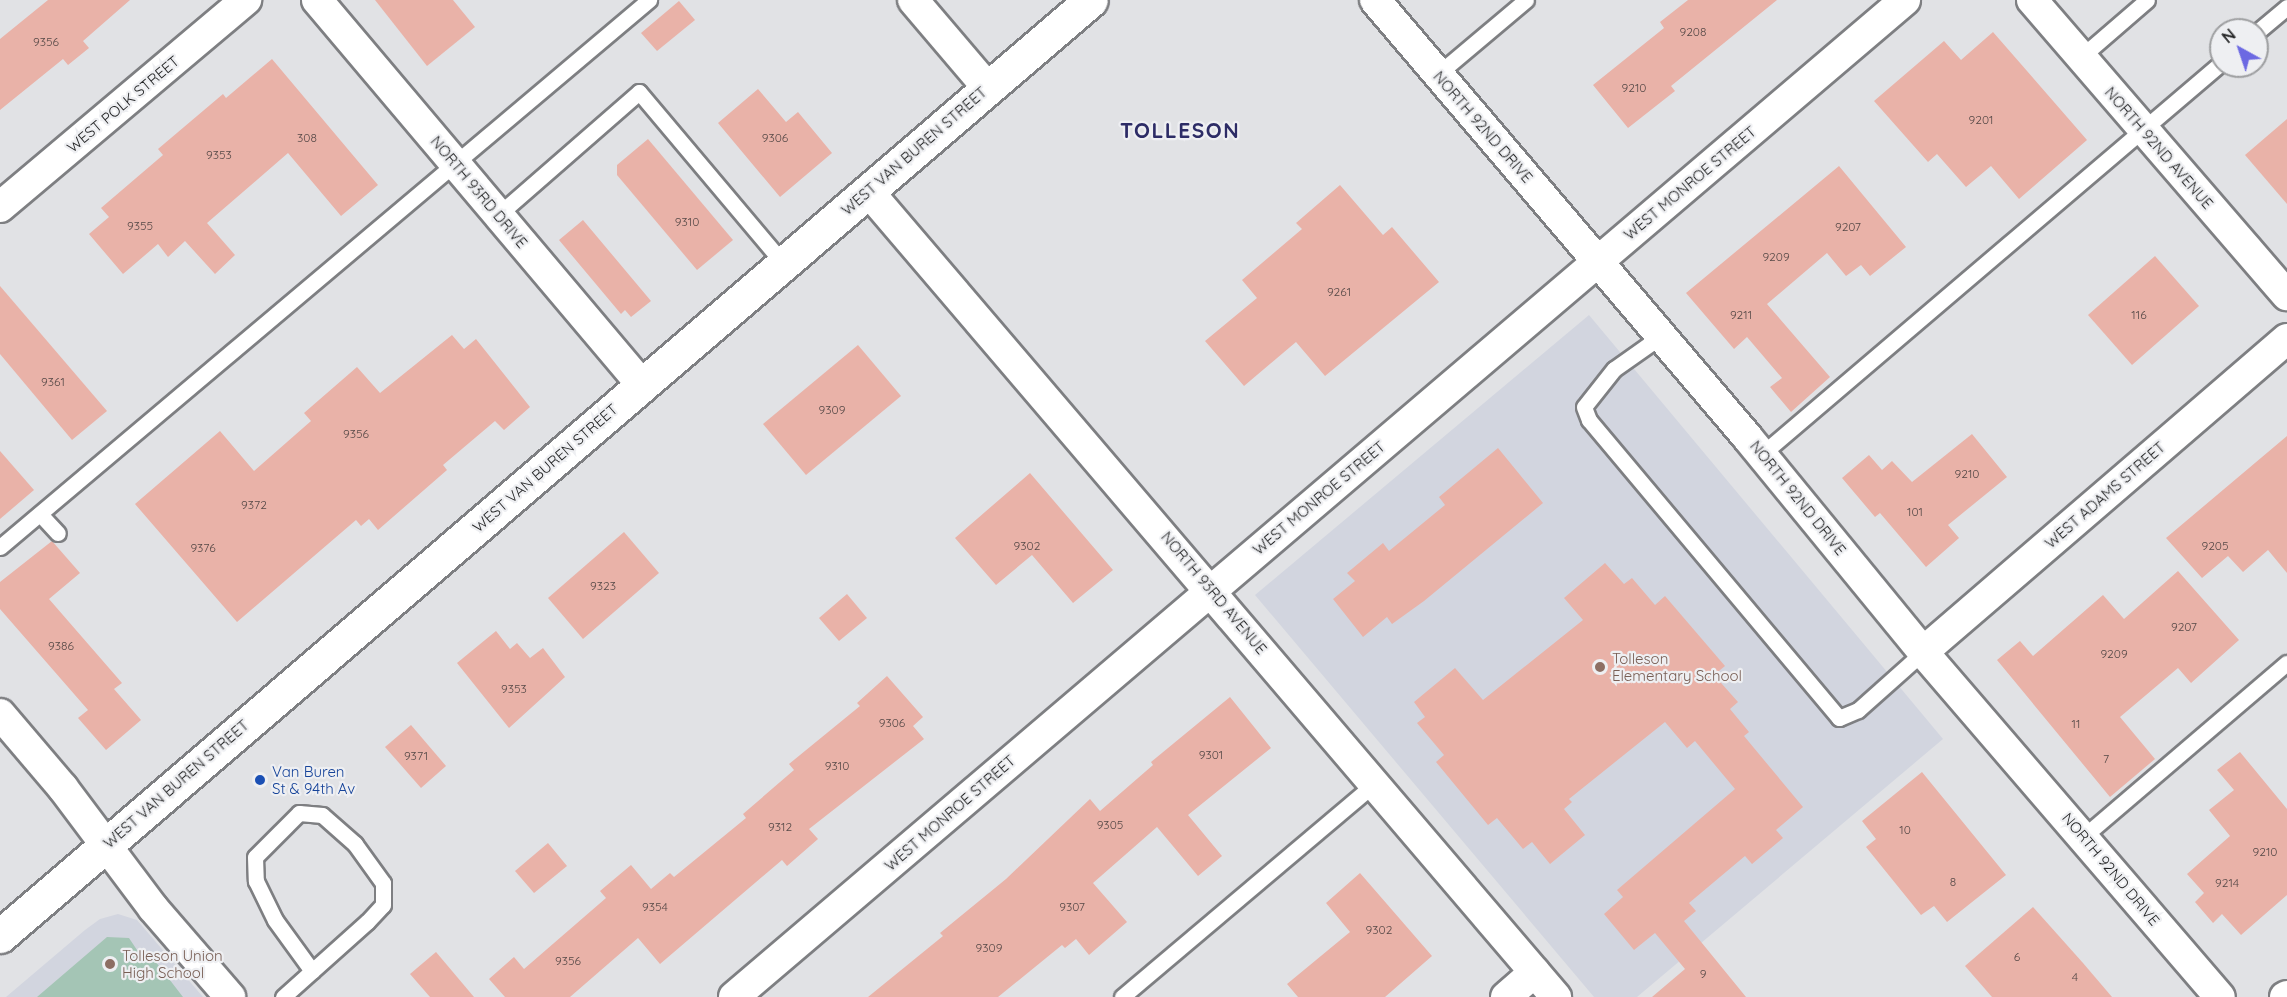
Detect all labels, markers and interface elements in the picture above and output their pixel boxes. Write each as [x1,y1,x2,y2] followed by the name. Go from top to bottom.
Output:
[2209,18,2269,78] north arrow
[2218,24,2240,47] text: N
[1680,25,1706,39] house number: 9208
[33,35,59,49] house number: 9356
[63,52,183,156] street label: WEST POLK STREET
[1430,68,1536,186] street label: NORTH 92ND DRIVE
[1622,81,1646,95] house number: 9210
[838,83,990,219] street label: WEST VAN BUREN STREET
[2101,83,2217,213] street label: NORTH 92ND AVENUE
[1969,113,1993,127] house number: 9201
[1120,117,1240,143] district label: TOLLESON
[1620,122,1760,244] street label: WEST MONROE STREET
[297,131,317,145] house number: 308
[762,131,788,145] house number: 9306
[427,132,531,252] street label: NORTH 93RD DRIVE
[206,148,232,162] house number: 9353
[675,215,699,229] house number: 9310
[127,219,153,233] house number: 9355
[1835,220,1861,234] house number: 9207
[1762,250,1790,264] house number: 9209
[1327,285,1351,299] house number: 9261
[1730,308,1752,322] house number: 9211
[2131,308,2147,322] house number: 116
[41,375,65,389] house number: 9361
[469,400,621,536] street label: WEST VAN BUREN STREET
[819,403,845,417] house number: 9309
[343,427,369,441] house number: 9356
[1249,437,1389,559] street label: WEST MONROE STREET
[1746,437,1850,559] street label: NORTH 92ND DRIVE
[2041,438,2169,552] street label: WEST ADAMS STREET
[1955,467,1979,481] house number: 9210
[241,498,267,512] house number: 9372
[1907,505,1923,519] house number: 101
[1158,528,1270,658] street label: NORTH 93RD AVENUE
[1014,539,1040,553] house number: 9302
[2201,539,2229,553] house number: 9205
[190,541,216,555] house number: 9376
[590,579,616,593] house number: 9323
[2171,620,2197,634] house number: 9207
[48,639,74,653] house number: 9386
[2100,647,2128,661] house number: 9209
[1612,649,1742,684] place label: Tolleson Elementary School
[1593,660,1607,674] marker: Tolleson Elementary School
[501,682,527,696] house number: 9353
[100,716,252,852] street label: WEST VAN BUREN STREET
[879,716,905,730] house number: 9306
[2072,717,2080,731] house number: 11
[1199,748,1223,762] house number: 9301
[404,749,428,763] house number: 9371
[881,751,1019,875] street label: WEST MONROE STREET
[2103,752,2109,766] house number: 7
[825,759,849,773] house number: 9310
[272,762,355,797] place label: Van Buren St & 94th Av
[253,773,267,787] marker: Van Buren St & 94th Av
[2059,809,2163,929] street label: NORTH 92ND DRIVE
[1097,818,1123,832] house number: 9305
[768,820,792,834] house number: 9312
[1899,823,1911,837] house number: 10
[2253,845,2277,859] house number: 9210
[1950,875,1956,889] house number: 8
[2215,876,2239,890] house number: 9214
[642,900,668,914] house number: 9354
[1059,900,1085,914] house number: 9307
[1366,923,1392,937] house number: 9302
[976,941,1002,955] house number: 9309
[122,946,223,981] place label: Tolleson Union High School
[2014,950,2020,964] house number: 6
[555,954,581,968] house number: 9356
[103,957,117,971] marker: Tolleson Union High School
[1700,967,1706,981] house number: 9
[2072,970,2078,984] house number: 4

